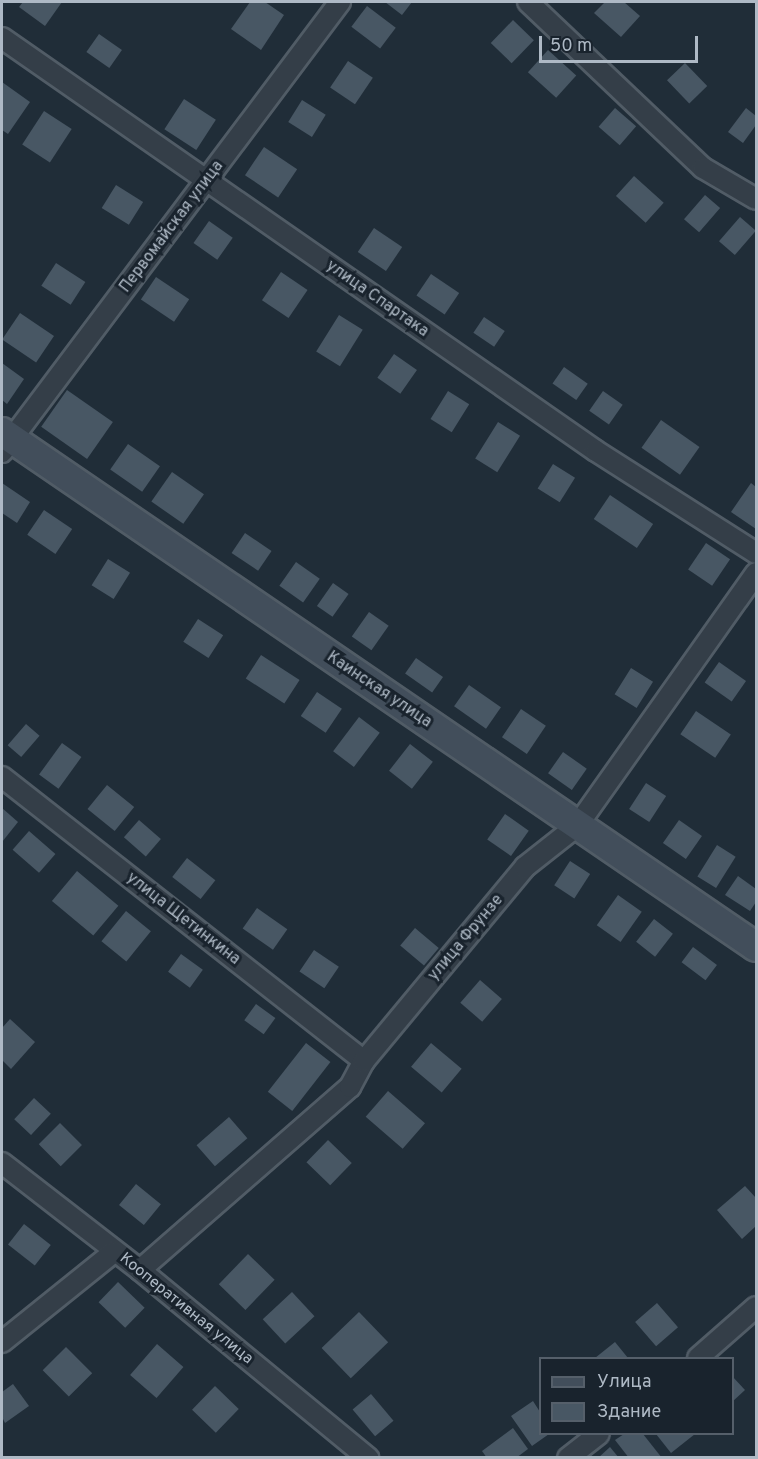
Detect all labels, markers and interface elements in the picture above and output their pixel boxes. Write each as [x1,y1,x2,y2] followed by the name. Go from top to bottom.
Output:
[542,24,701,62] scale bar
[550,35,592,58] text: 50 m
[116,157,228,297] street label: Первомайская улица
[322,257,432,341] street label: улица Спартака
[323,648,435,732] street label: Каинская улица
[122,869,244,969] street label: улица Щетинкина
[424,891,508,985] street label: улица Фрунзе
[115,1249,257,1369] street label: Кооперативная улица
[539,1357,734,1435] legend
[597,1371,651,1394] text: Улица
[597,1401,661,1424] text: Здание

